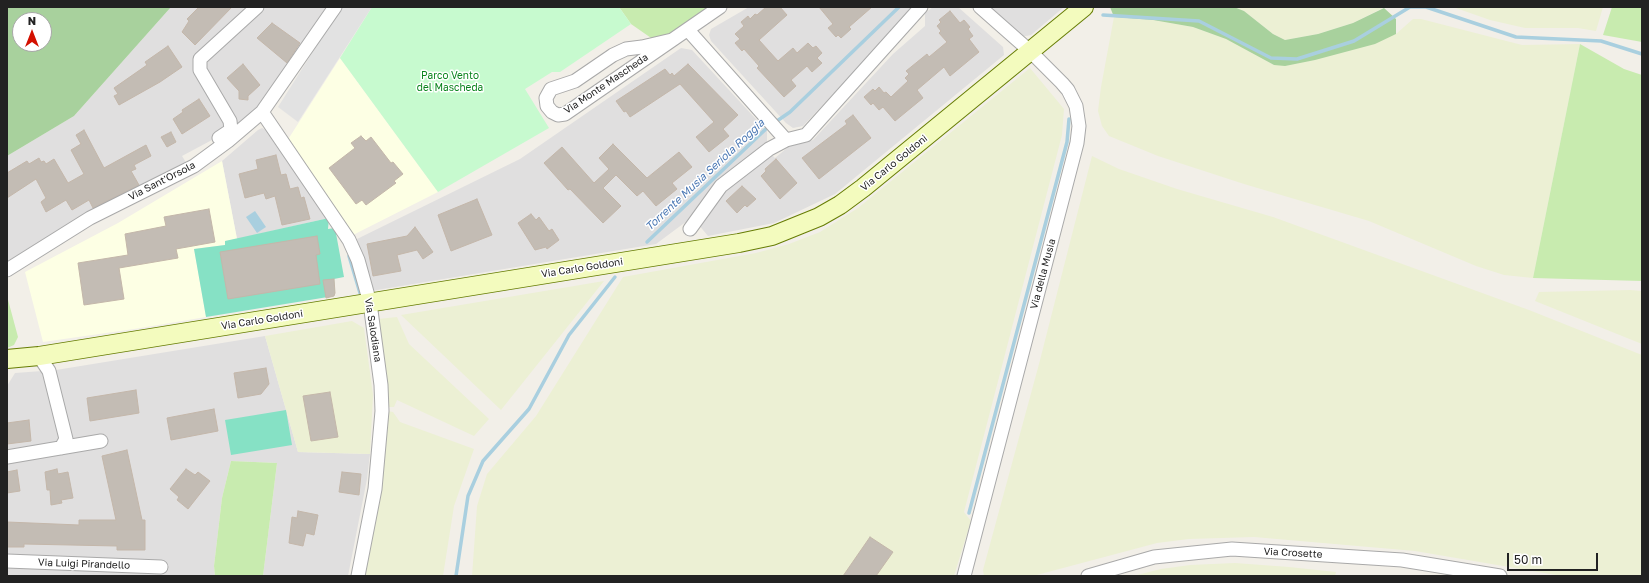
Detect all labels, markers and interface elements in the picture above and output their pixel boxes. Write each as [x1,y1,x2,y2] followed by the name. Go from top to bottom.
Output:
[12,12,52,52] north arrow
[28,14,36,27] text: N
[562,51,650,117] street label: Via Monte Mascheda
[417,70,483,94] park label: Parco Vento del Mascheda
[643,116,767,234] water label: Torrente Musia Seriola Roggia
[858,132,930,194] street label: Via Carlo Goldoni
[127,159,197,203] street label: Via Sant'Orsola
[1028,238,1058,310] street label: Via della Musia
[540,256,624,280] street label: Via Carlo Goldoni
[362,297,384,363] street label: Via Salodiana
[220,308,304,332] street label: Via Carlo Goldoni
[1263,545,1323,561] street label: Via Crosette
[1509,545,1600,571] scale bar
[1514,552,1542,567] text: 50 m
[38,556,130,572] street label: Via Luigi Pirandello

